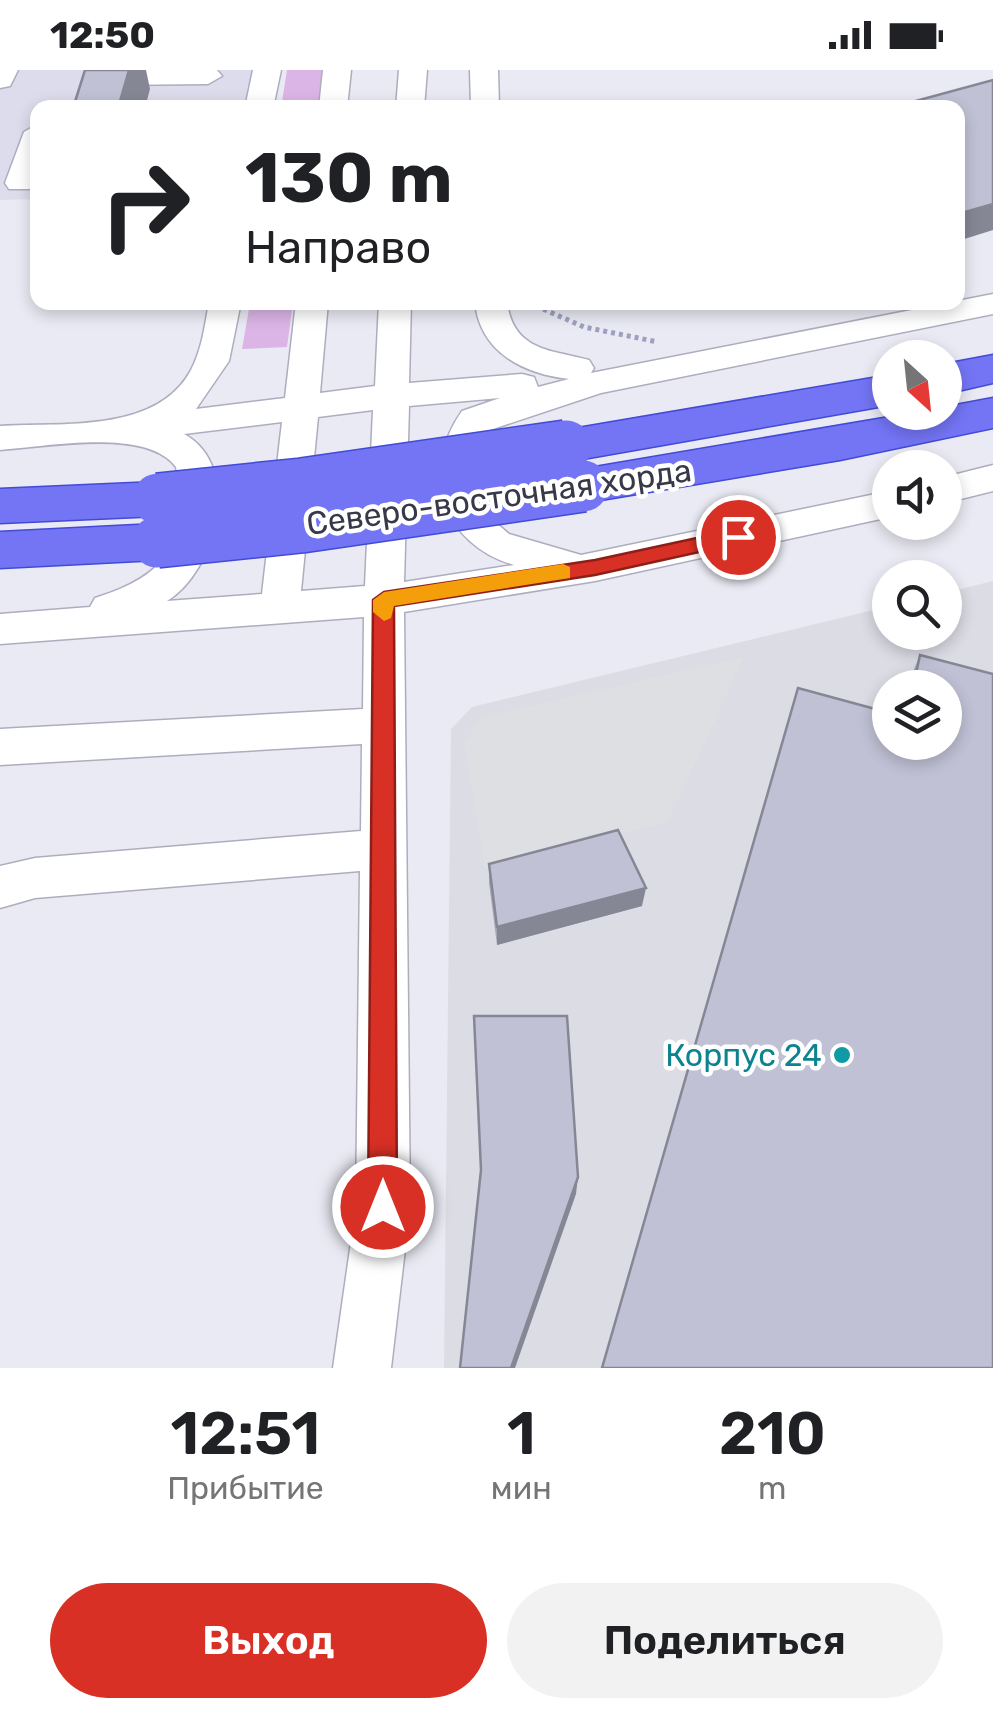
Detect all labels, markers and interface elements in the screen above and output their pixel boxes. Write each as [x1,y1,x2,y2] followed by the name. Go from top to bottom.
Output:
[50,12,155,58] text: 12:50
[245,137,453,220] text: 130 m
[80,140,210,270] icon: right
[245,221,431,274] text: Направо
[872,340,962,430] north arrow
[872,340,962,760] map controls
[872,450,962,540] button: sound
[304,451,694,543] street label: Северо-восточная хорда
[696,495,781,580] pin
[711,510,766,565] icon: arrive
[872,560,962,650] button: search
[872,670,962,760] button: layers
[665,1036,822,1074] place label: Корпус 24
[831,1044,853,1066] marker: Корпус 24
[331,1155,435,1259] position arrow
[170,1398,320,1469] text: 12:51
[507,1398,536,1469] text: 1
[719,1398,826,1469] text: 210
[167,1469,324,1507] text: Прибытие
[491,1469,552,1507] text: мин
[758,1469,787,1507] text: m
[50,1583,487,1698] button: Выход
[507,1583,943,1698] button: Поделиться

